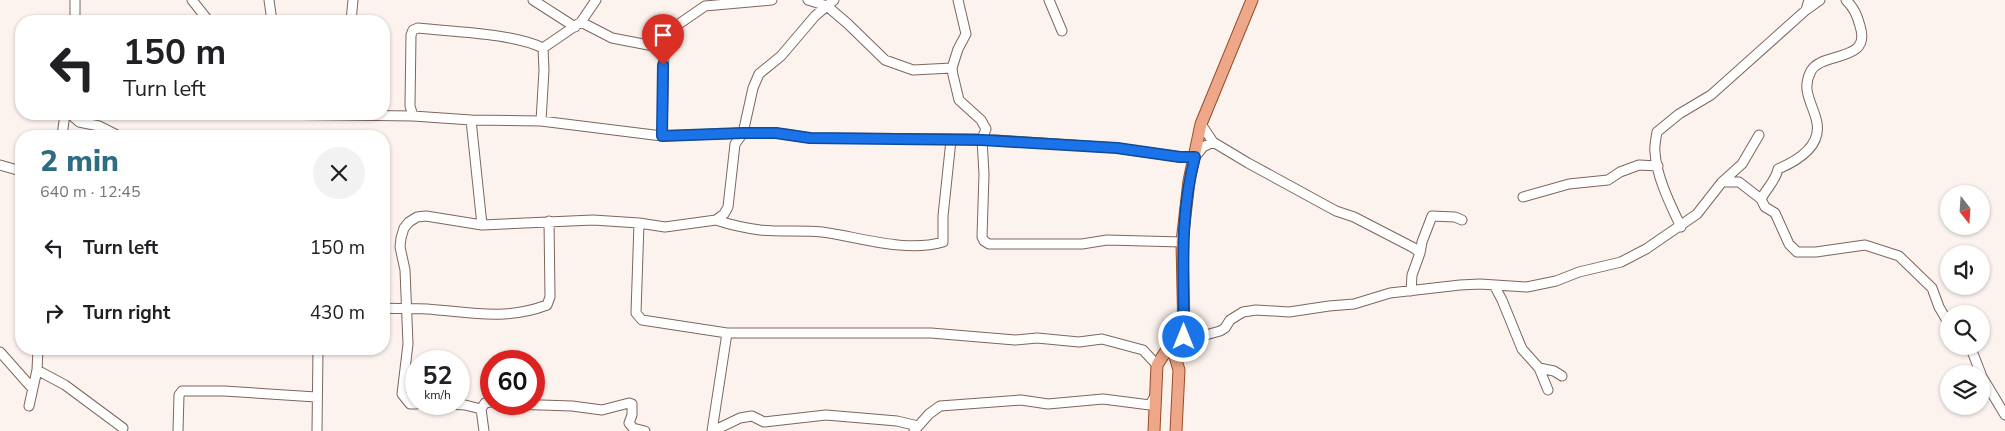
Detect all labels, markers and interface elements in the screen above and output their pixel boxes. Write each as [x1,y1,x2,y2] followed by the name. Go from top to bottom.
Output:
[642,14,684,65] pin
[649,21,677,49] icon: arrive
[123,29,226,76] text: 150 m
[40,35,105,100] icon: left
[123,74,206,104] text: Turn left
[40,141,119,182] text: 2 min
[313,147,365,199] button: close
[40,181,141,203] text: 640 m · 12:45
[1940,185,1990,235] north arrow
[1940,185,1990,415] map controls
[40,234,68,262] icon: left
[83,235,158,261] text: Turn left
[310,235,365,261] text: 150 m
[1940,245,1990,295] button: sound
[40,299,68,327] icon: right
[83,300,170,326] text: Turn right
[310,300,365,326] text: 430 m
[1940,305,1990,355] button: search
[1157,310,1209,362] position arrow
[480,350,545,415] speed limit sign: 60
[422,359,453,393] text: 52
[1940,365,1990,415] button: layers
[424,387,451,403] text: km/h

